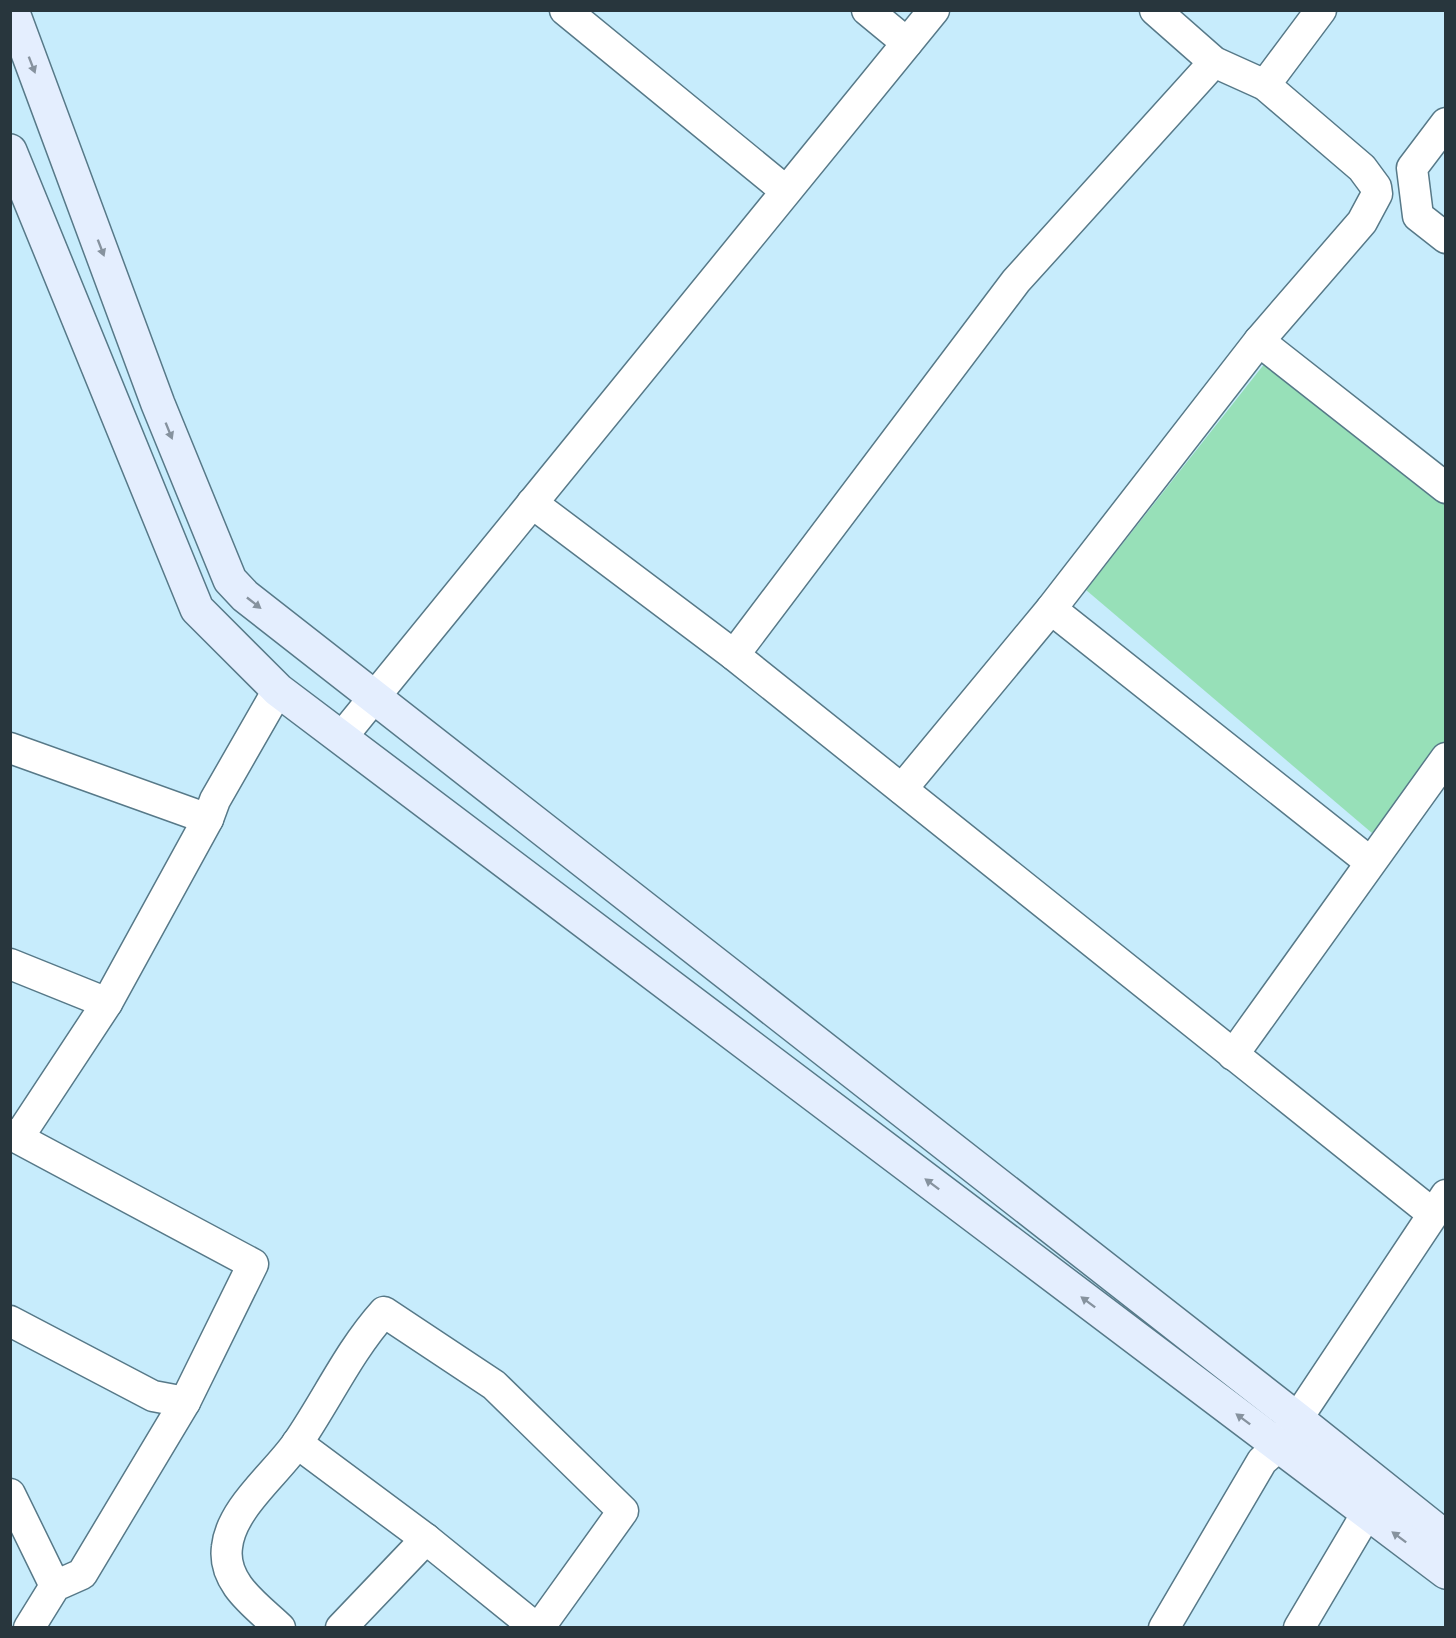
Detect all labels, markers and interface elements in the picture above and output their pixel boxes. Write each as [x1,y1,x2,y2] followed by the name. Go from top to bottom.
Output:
[28,56,38,74] one-way arrow
[96,239,106,257] one-way arrow
[164,422,174,440] one-way arrow
[246,597,262,610] one-way arrow
[924,1178,940,1190] one-way arrow
[1080,1296,1095,1308] one-way arrow
[1236,1413,1252,1425] one-way arrow
[1391,1531,1406,1543] one-way arrow

